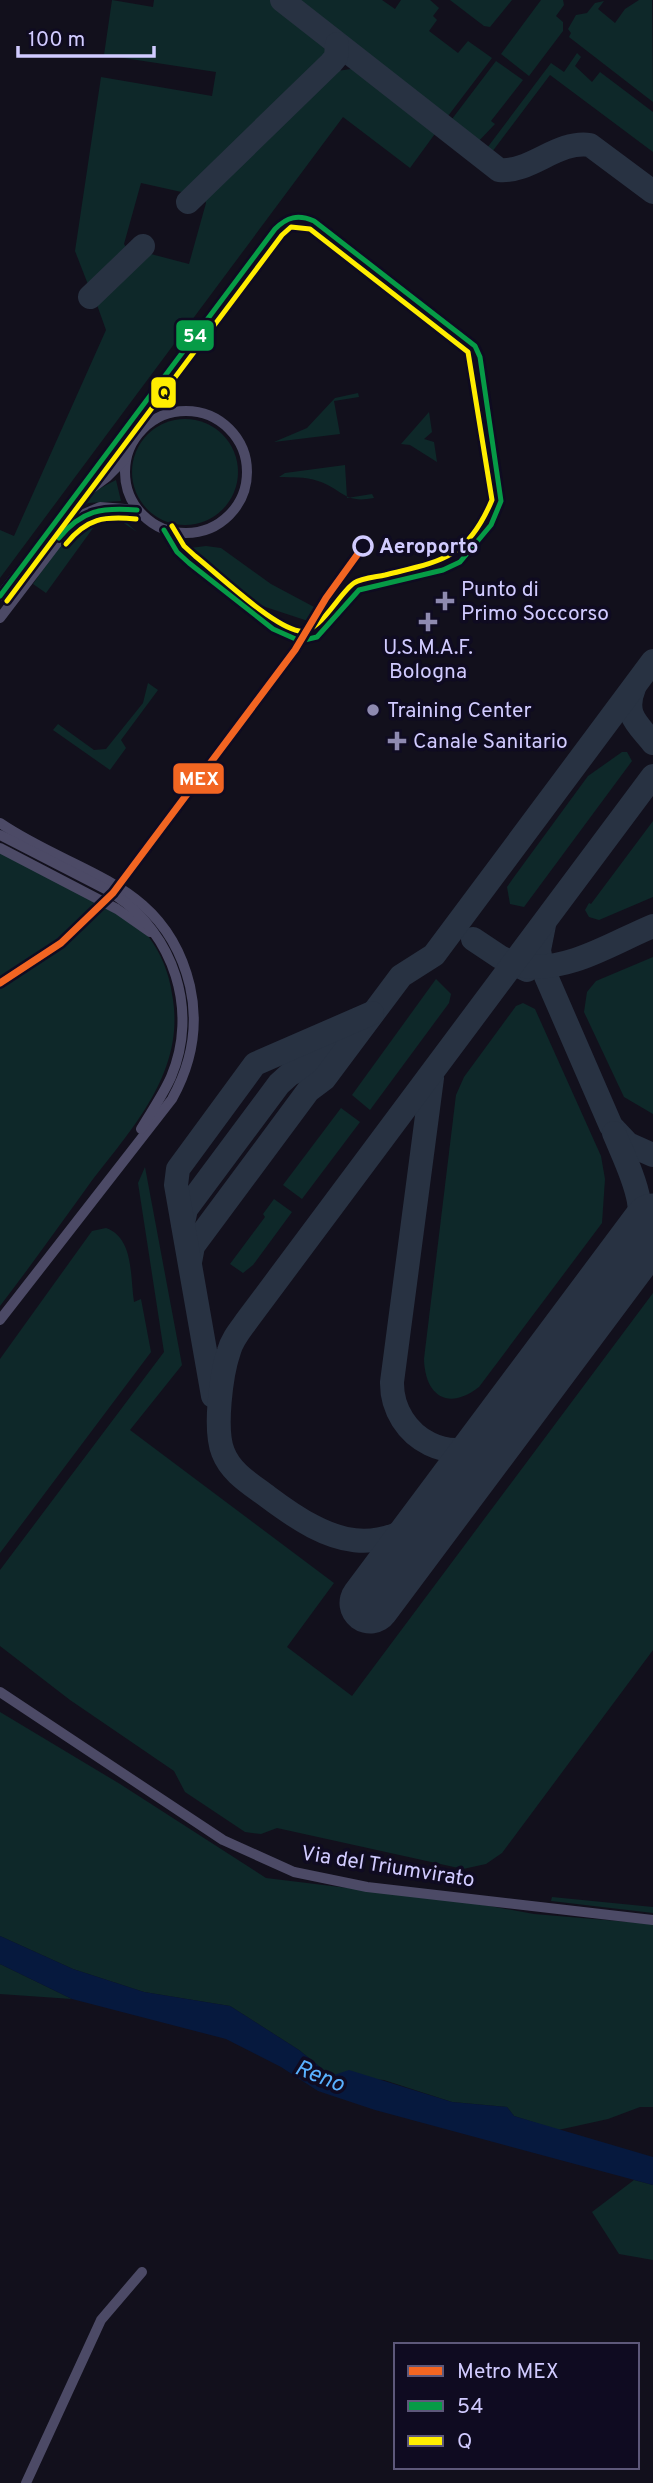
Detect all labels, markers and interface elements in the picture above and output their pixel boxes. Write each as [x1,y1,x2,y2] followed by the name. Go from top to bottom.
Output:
[18,14,154,58] scale bar
[28,27,85,54] text: 100 m
[175,319,215,352] line badge: 54
[183,325,207,349] text: 54
[150,376,177,409] line badge: Q
[157,382,171,406] text: Q
[379,534,478,561] place label: Aeroporto
[353,536,373,556] marker: Aeroporto
[461,577,609,628] place label: Punto di Primo Soccorso
[435,591,455,611] marker: Punto di Primo Soccorso
[418,612,438,632] marker: U.S.M.A.F. Bologna
[383,635,473,686] place label: U.S.M.A.F. Bologna
[387,698,532,725] place label: Training Center
[365,702,381,718] marker: Training Center
[413,729,568,756] place label: Canale Sanitario
[387,731,407,751] marker: Canale Sanitario
[172,762,225,795] line badge: MEX
[179,768,219,792] text: MEX
[299,1840,476,1895] street label: Via del Triumvirato
[290,2054,349,2101] water label: Reno
[394,2343,639,2469] legend
[457,2359,559,2386] text: Metro MEX
[457,2394,484,2421] text: 54
[457,2429,472,2456] text: Q

